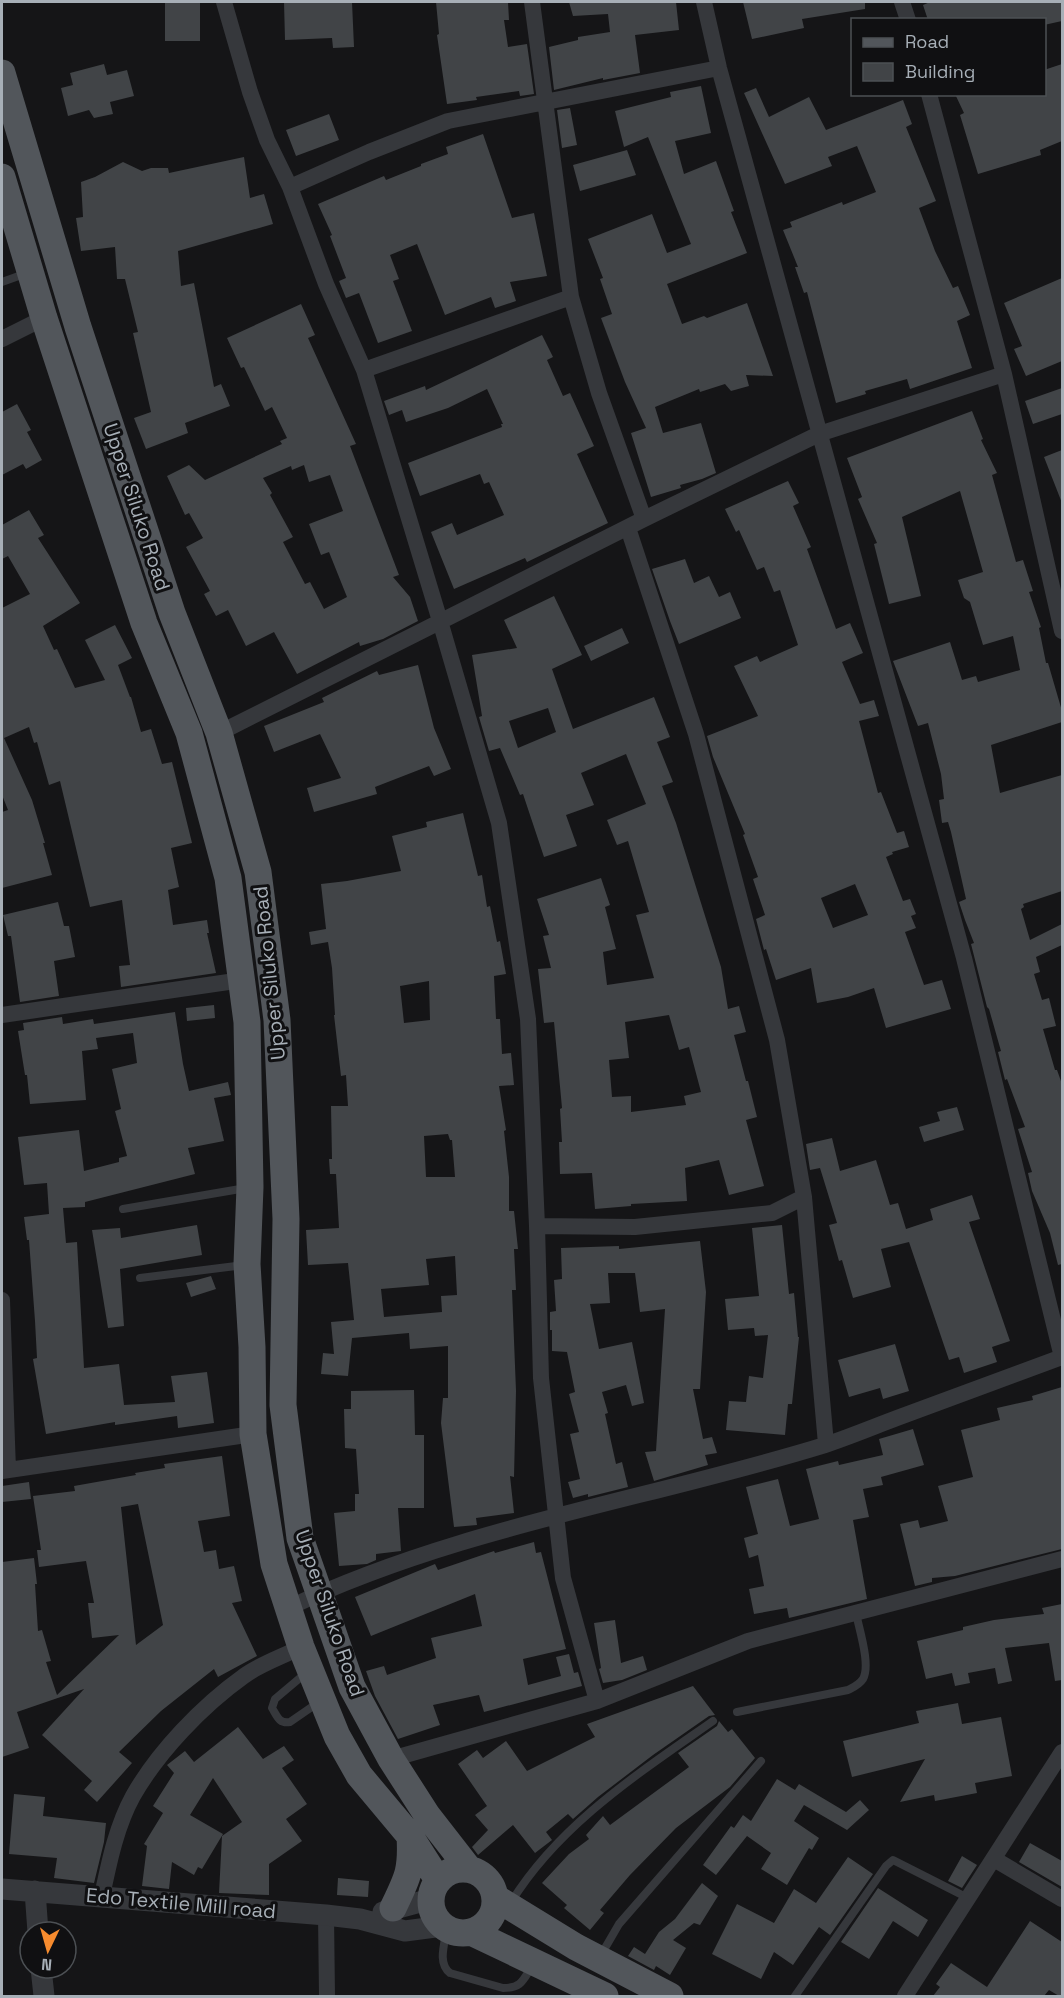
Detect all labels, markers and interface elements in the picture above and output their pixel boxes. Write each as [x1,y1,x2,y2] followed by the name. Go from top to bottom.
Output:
[851,18,1046,96] legend
[905,30,949,53] text: Road
[905,60,975,83] text: Building
[98,420,176,594] street label: Upper Siluko Road
[247,885,291,1061] street label: Upper Siluko Road
[289,1526,371,1700] street label: Upper Siluko Road
[85,1882,277,1924] street label: Edo Textile Mill road
[18,1920,78,1980] north arrow
[40,1954,53,1975] text: N

